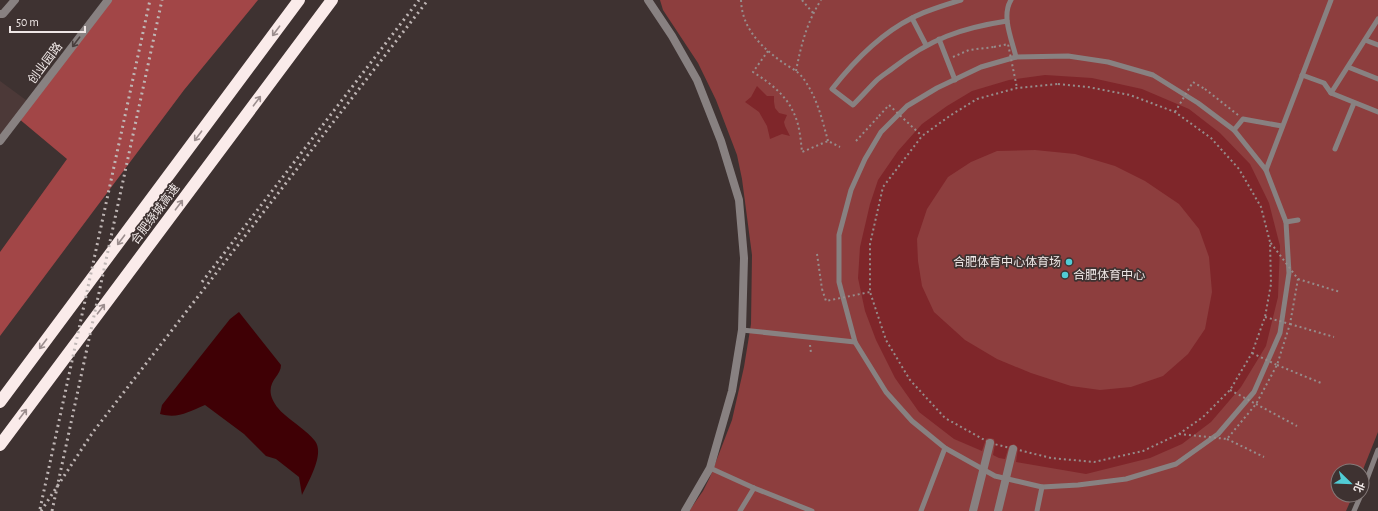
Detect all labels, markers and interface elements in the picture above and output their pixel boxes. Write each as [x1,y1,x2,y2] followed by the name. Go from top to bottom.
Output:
[10,8,85,34] scale bar
[16,16,39,28] text: 50 m
[272,26,280,37] one-way arrow
[71,37,80,48] one-way arrow
[25,40,64,86] street label: 创业园路
[252,96,261,107] one-way arrow
[194,130,202,141] one-way arrow
[128,181,181,246] street label: 合肥绕城高速
[175,200,183,211] one-way arrow
[116,234,125,245] one-way arrow
[953,255,1061,268] place label: 合肥体育中心体育场
[1064,257,1074,267] marker: 合肥体育中心体育场
[1073,268,1145,281] place label: 合肥体育中心
[1060,270,1070,280] marker: 合肥体育中心
[97,304,105,315] one-way arrow
[39,338,47,349] one-way arrow
[19,408,28,419] one-way arrow
[1330,463,1370,503] north arrow
[1352,480,1366,494] text: 北

